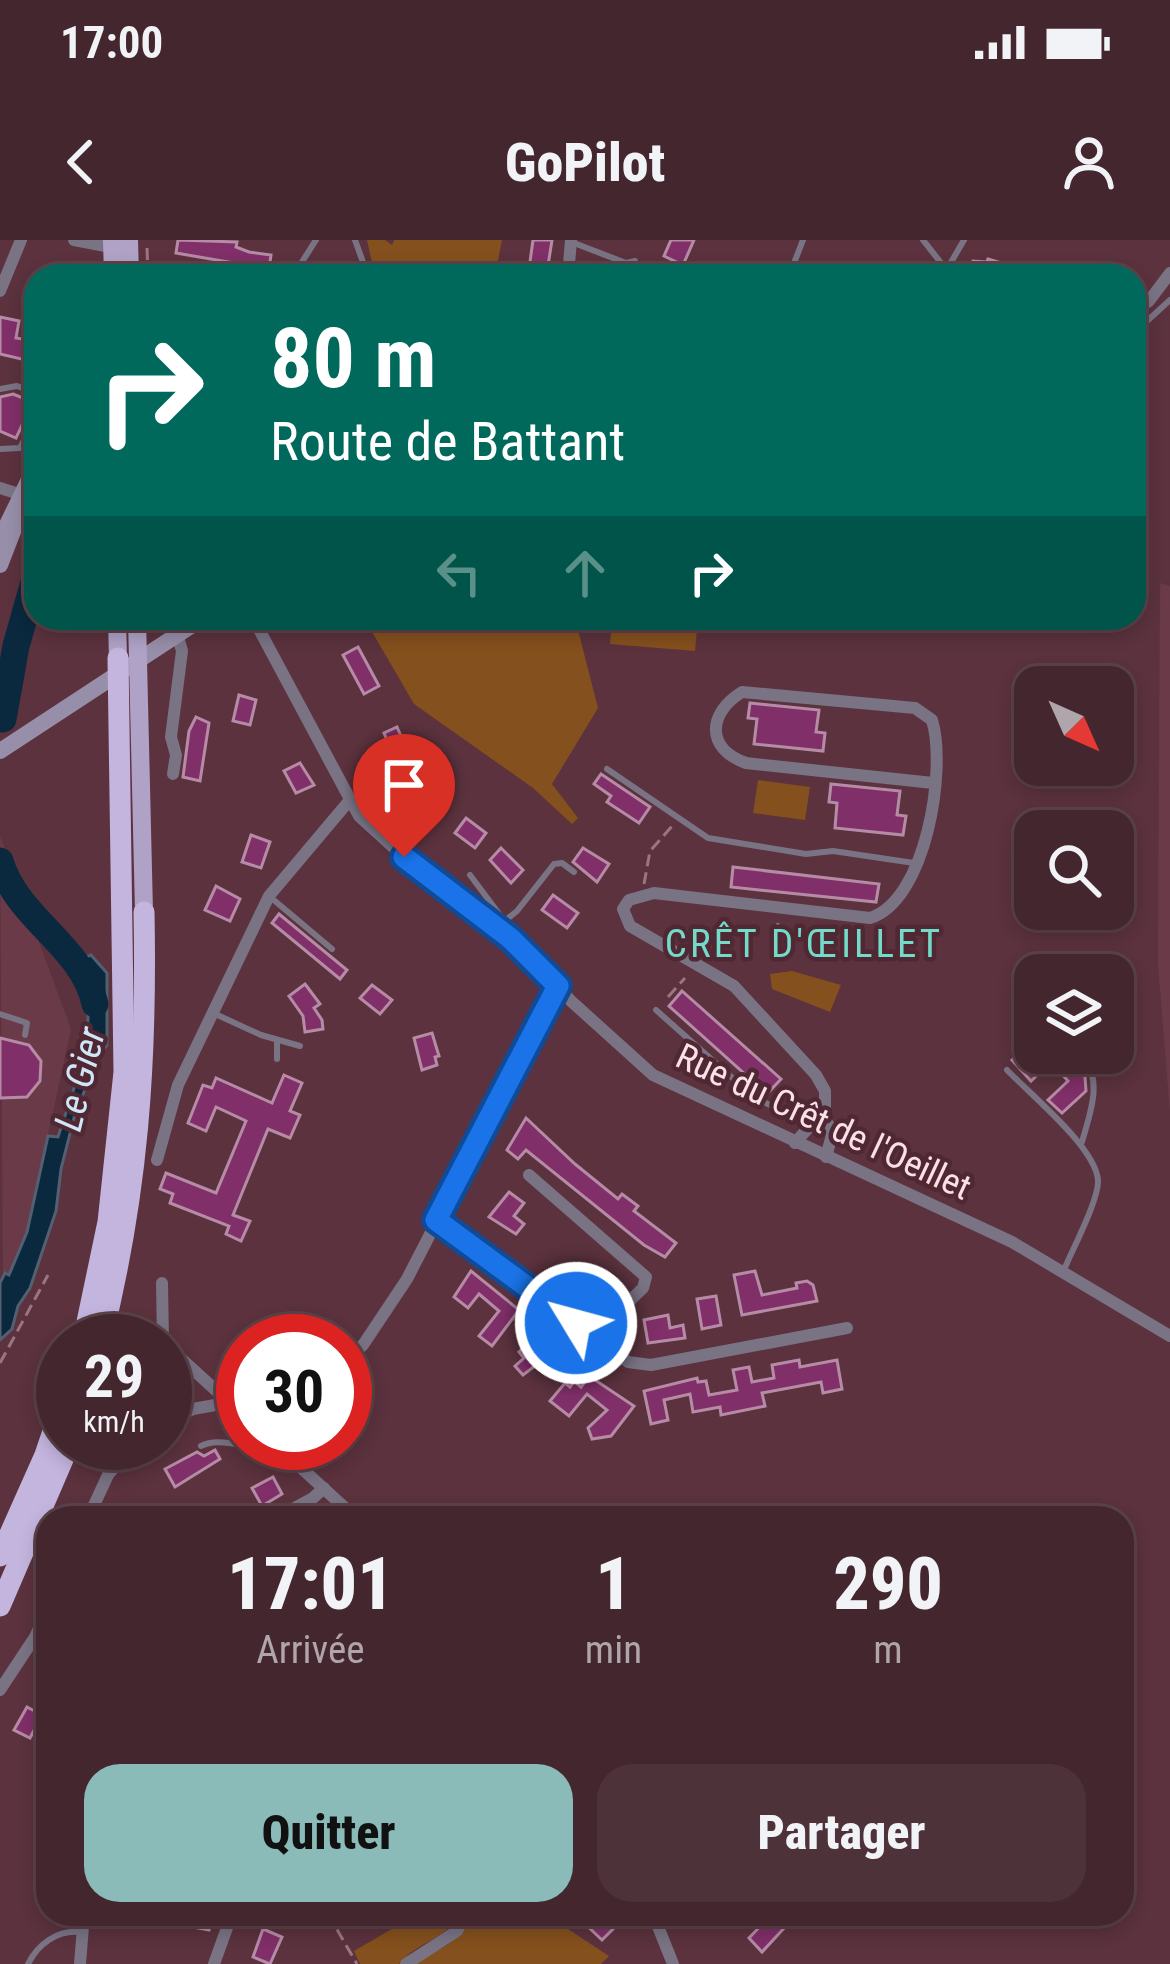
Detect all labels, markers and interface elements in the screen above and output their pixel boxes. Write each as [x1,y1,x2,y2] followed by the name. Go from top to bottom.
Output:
[60,16,163,69] text: 17:00
[48,129,114,195] icon: back
[1056,129,1122,195] icon: person
[505,131,665,194] text: GoPilot
[270,309,437,408] text: 80 m
[72,312,228,468] icon: right
[270,410,625,473] text: Route de Battant
[426,540,492,606] icon: left
[552,540,618,606] icon: ahead
[678,540,744,606] icon: right
[1014,666,1134,786] north arrow
[1014,666,1134,1074] map controls
[353,734,455,857] pin
[371,752,437,818] icon: arrive
[1014,810,1134,930] button: search
[665,921,943,967] district label: CRÊT D'ŒILLET
[1014,954,1134,1074] button: layers
[45,1021,115,1136] water label: Le Gier
[670,1035,978,1209] street label: Rue du Crêt de l'Oeillet
[513,1260,639,1386] position arrow
[216,1314,372,1470] speed limit sign: 30
[84,1341,144,1412] text: 29
[83,1404,145,1439] text: km/h
[227,1542,394,1627] text: 17:01
[595,1542,632,1627] text: 1
[833,1542,943,1627] text: 290
[256,1627,365,1673] text: Arrivée
[585,1627,642,1673] text: min
[873,1627,903,1673] text: m
[84,1764,573,1902] button: Quitter
[597,1764,1086,1902] button: Partager

